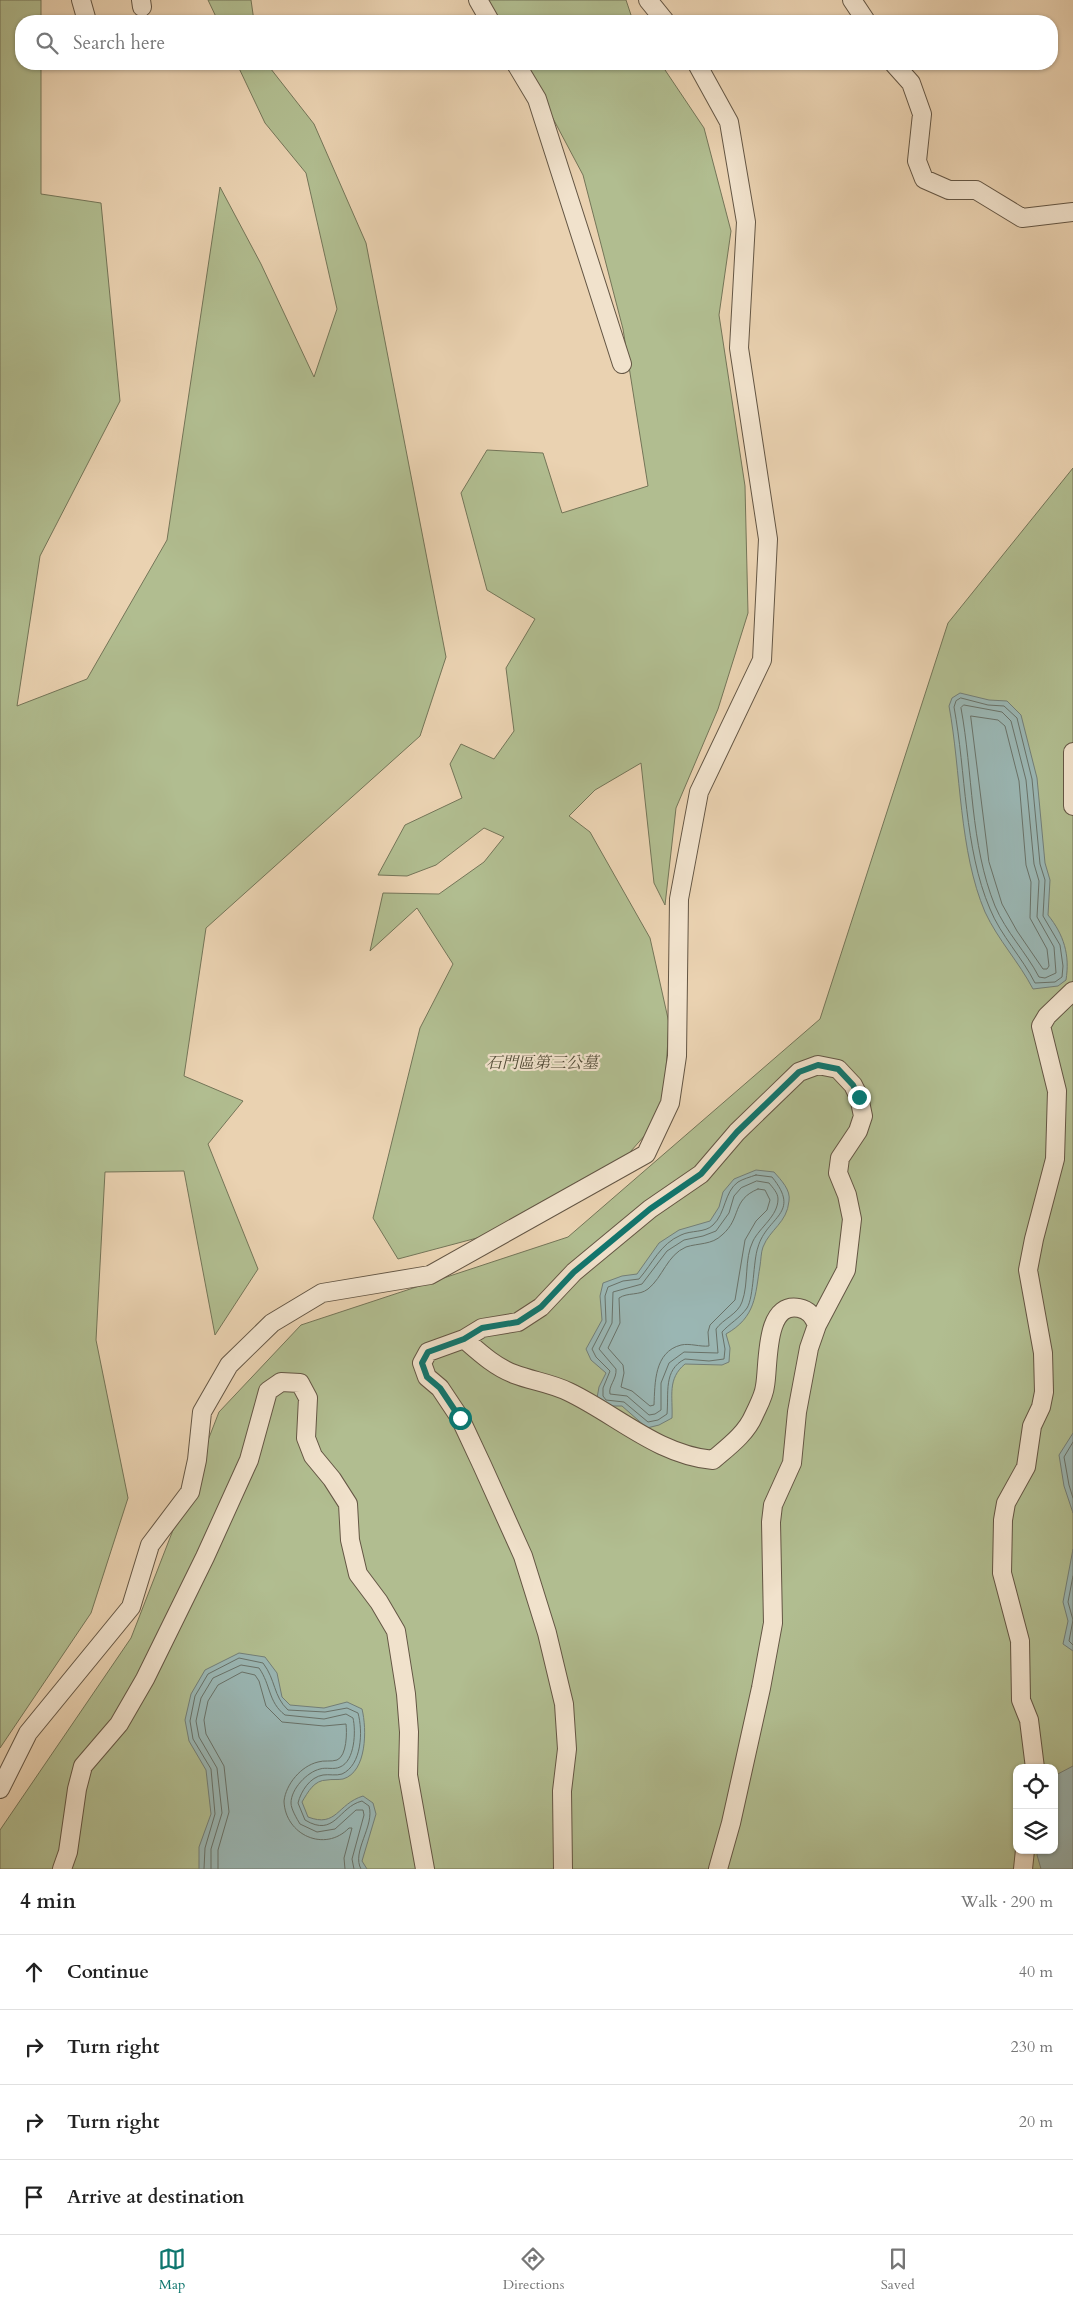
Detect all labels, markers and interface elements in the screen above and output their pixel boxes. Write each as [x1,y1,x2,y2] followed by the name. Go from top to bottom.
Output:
[15,15,1058,70] search box
[33,29,61,57] icon: search
[73,30,165,56] text: Search here
[486,1052,601,1074] park label: 石門區第三公墓
[848,1086,871,1109] route end
[449,1407,472,1430] route start
[1013,1764,1058,1854] map controls
[1013,1764,1058,1809] button: locate
[1013,1809,1058,1854] button: layers
[20,1887,76,1916] text: 4 min
[961,1891,1053,1913] text: Walk · 290 m
[20,1958,48,1986] icon: ahead
[67,1959,149,1985] text: Continue
[1019,1961,1053,1983] text: 40 m
[20,2033,48,2061] icon: right
[67,2034,159,2060] text: Turn right
[1011,2036,1053,2058] text: 230 m
[20,2108,48,2136] icon: right
[67,2109,159,2135] text: Turn right
[1019,2111,1053,2133] text: 20 m
[20,2183,48,2211] icon: arrive
[67,2184,244,2210] text: Arrive at destination
[158,2245,186,2294] tab: Map
[503,2245,564,2294] tab: Directions
[881,2245,915,2294] tab: Saved

